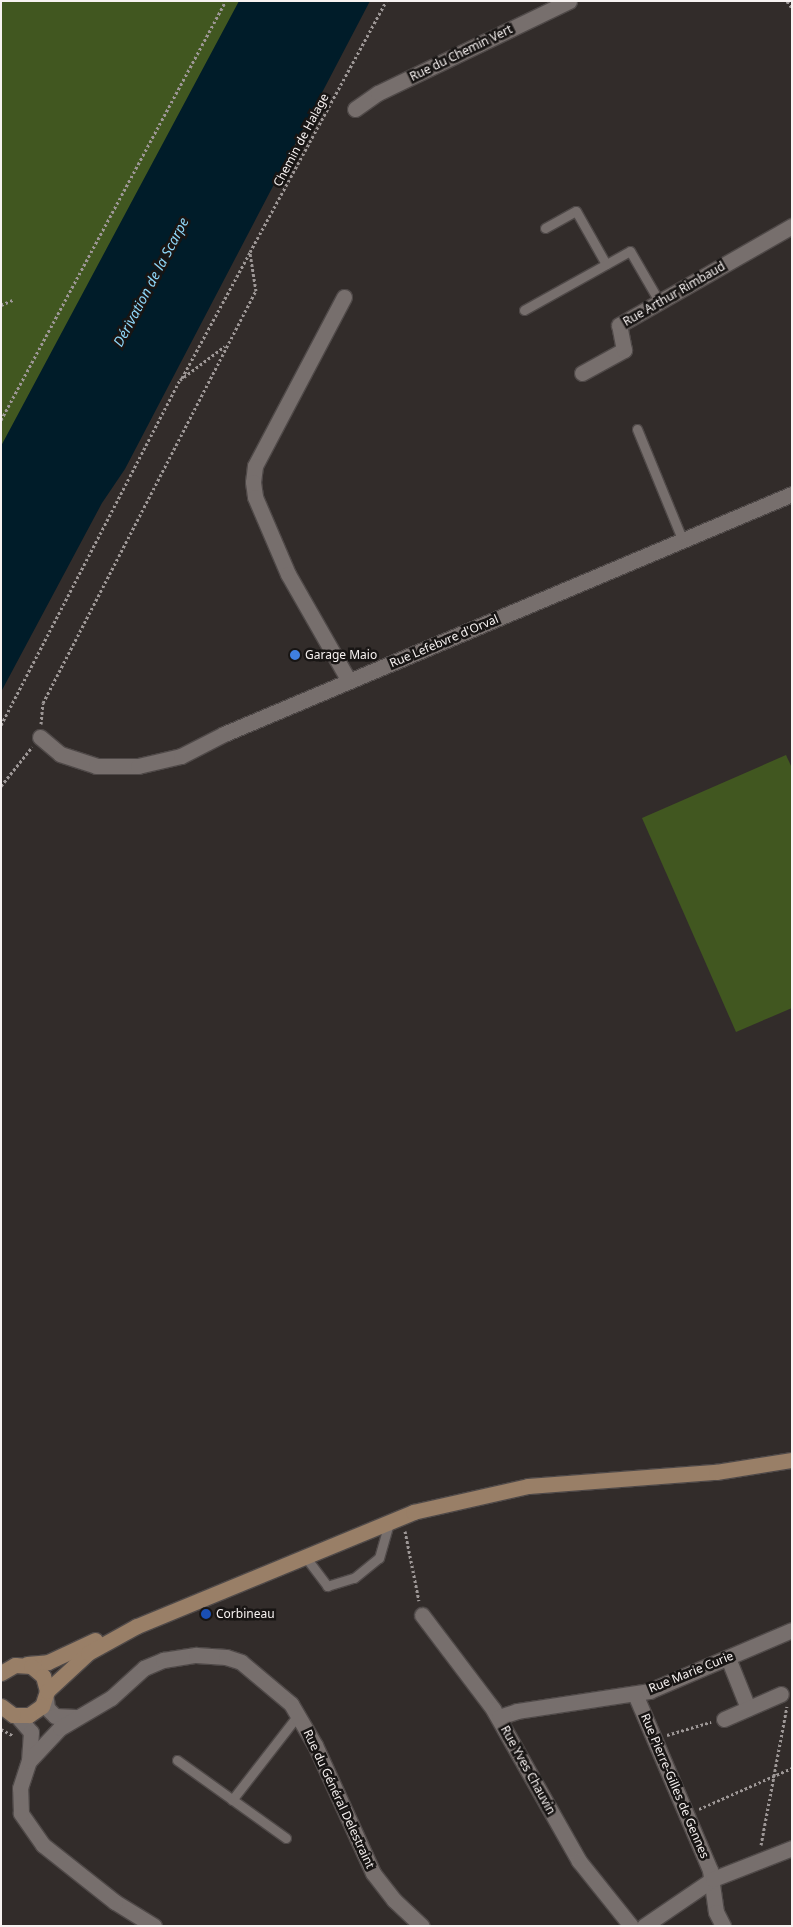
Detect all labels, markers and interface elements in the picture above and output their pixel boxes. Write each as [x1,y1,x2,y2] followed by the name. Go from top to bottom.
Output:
[407,22,515,84] street label: Rue du Chemin Vert
[270,91,332,189] street label: Chemin de Halage
[110,215,192,349] water label: Dérivation de la Scarpe
[620,259,728,329] street label: Rue Arthur Rimbaud
[387,612,501,670] street label: Rue Lefebvre d'Orval
[305,648,377,662] place label: Garage Maio
[289,649,301,661] marker: Garage Maio
[216,1607,275,1621] place label: Corbineau
[200,1608,212,1620] marker: Corbineau
[647,1648,735,1696] street label: Rue Marie Curie
[638,1711,712,1861] street label: Rue Pierre-Gilles de Gennes
[498,1723,558,1817] street label: Rue Yves Chauvin
[300,1727,378,1871] street label: Rue du Général Delestraint

